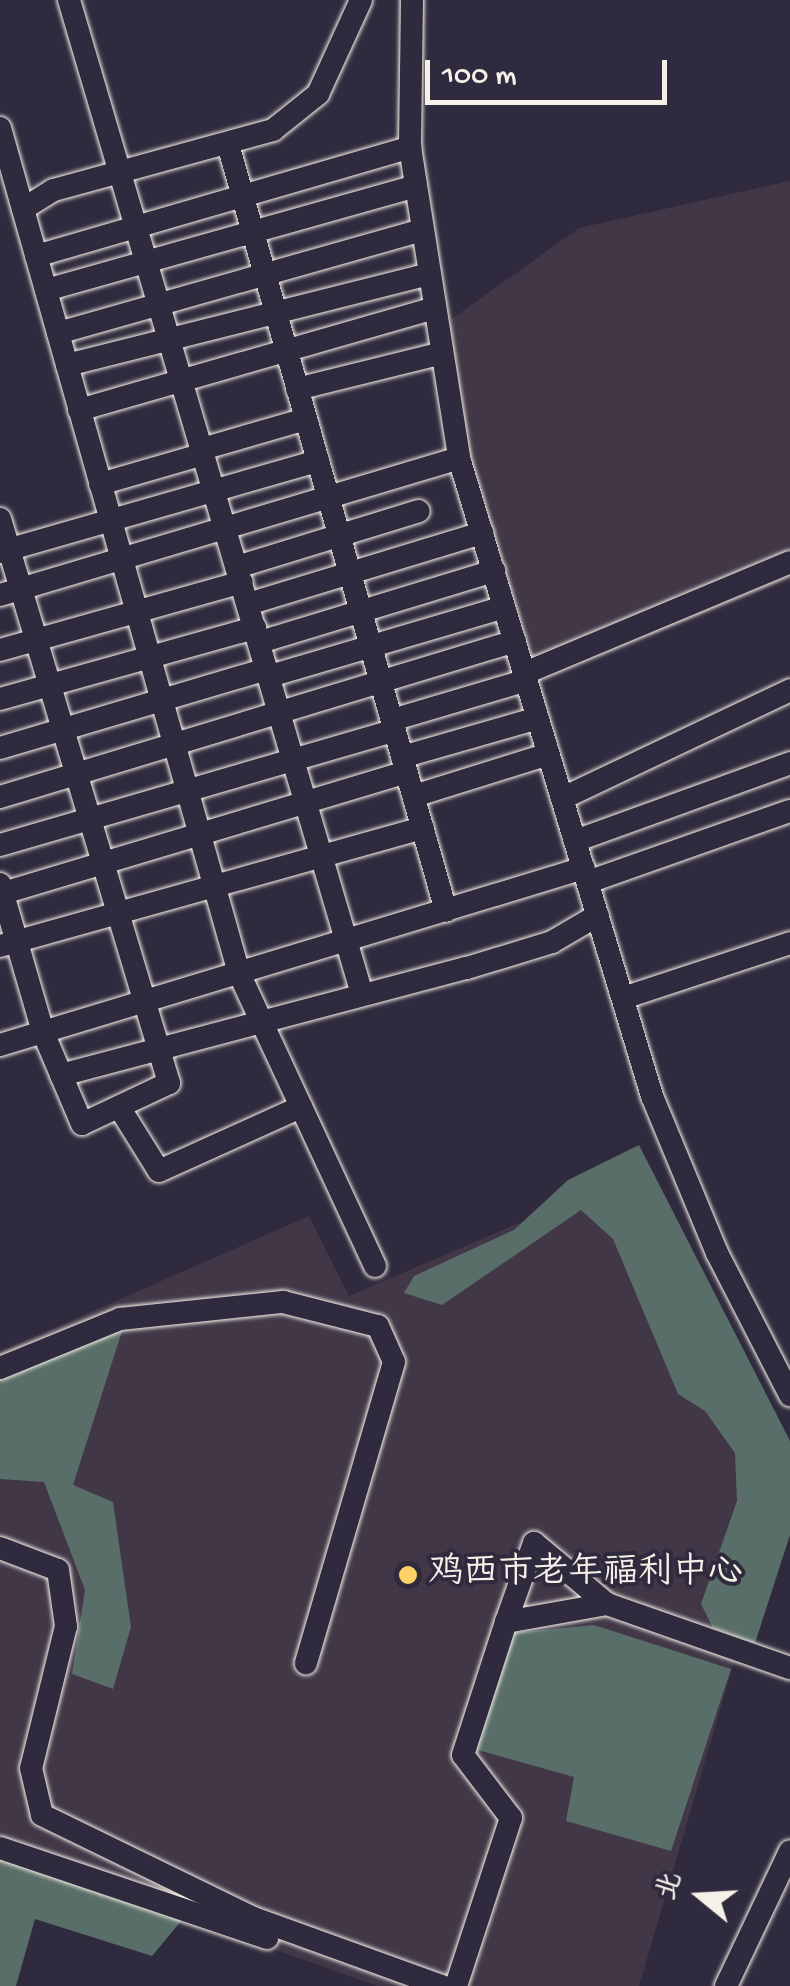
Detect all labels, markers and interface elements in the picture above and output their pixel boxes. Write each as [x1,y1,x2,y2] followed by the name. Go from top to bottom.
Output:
[430,40,672,102] scale bar
[442,60,517,95] text: 100 m
[428,1554,743,1596] place label: 鸡西市老年福利中心
[397,1564,419,1586] marker: 鸡西市老年福利中心
[650,1846,750,1946] north arrow
[651,1868,691,1905] text: 北

